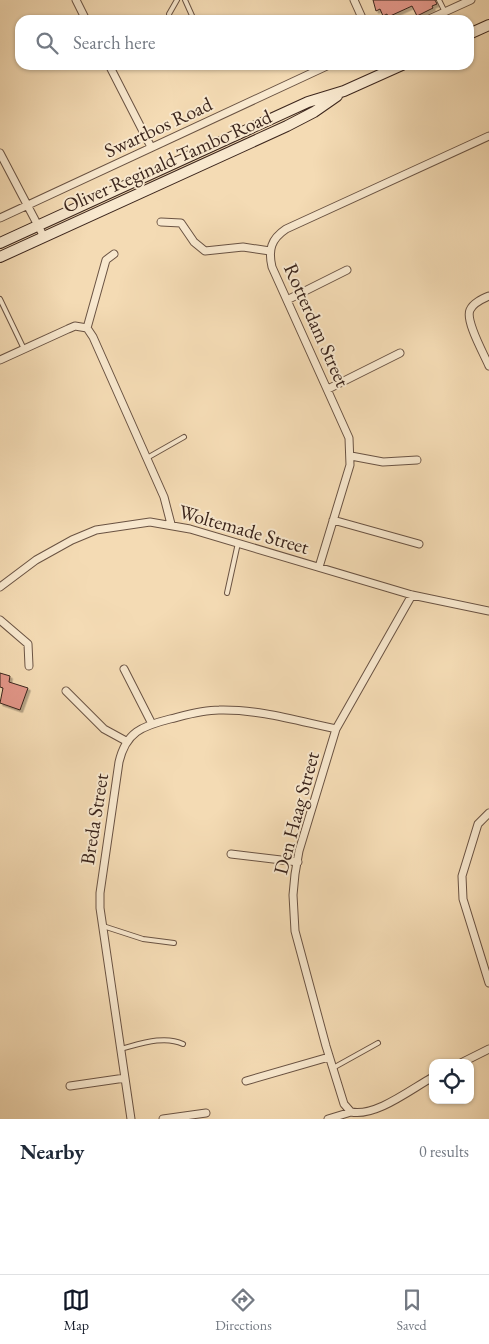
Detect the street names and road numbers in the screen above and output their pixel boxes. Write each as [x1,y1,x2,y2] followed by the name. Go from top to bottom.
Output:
[100,90,217,163] street label: Swartbos Road
[59,103,276,219] street label: Oliver Reginald Tambo Road
[278,259,356,392] street label: Rotterdam Street
[176,498,313,560] street label: Woltemade Street
[267,748,325,877] street label: Den Haag Street
[74,771,114,866] street label: Breda Street

